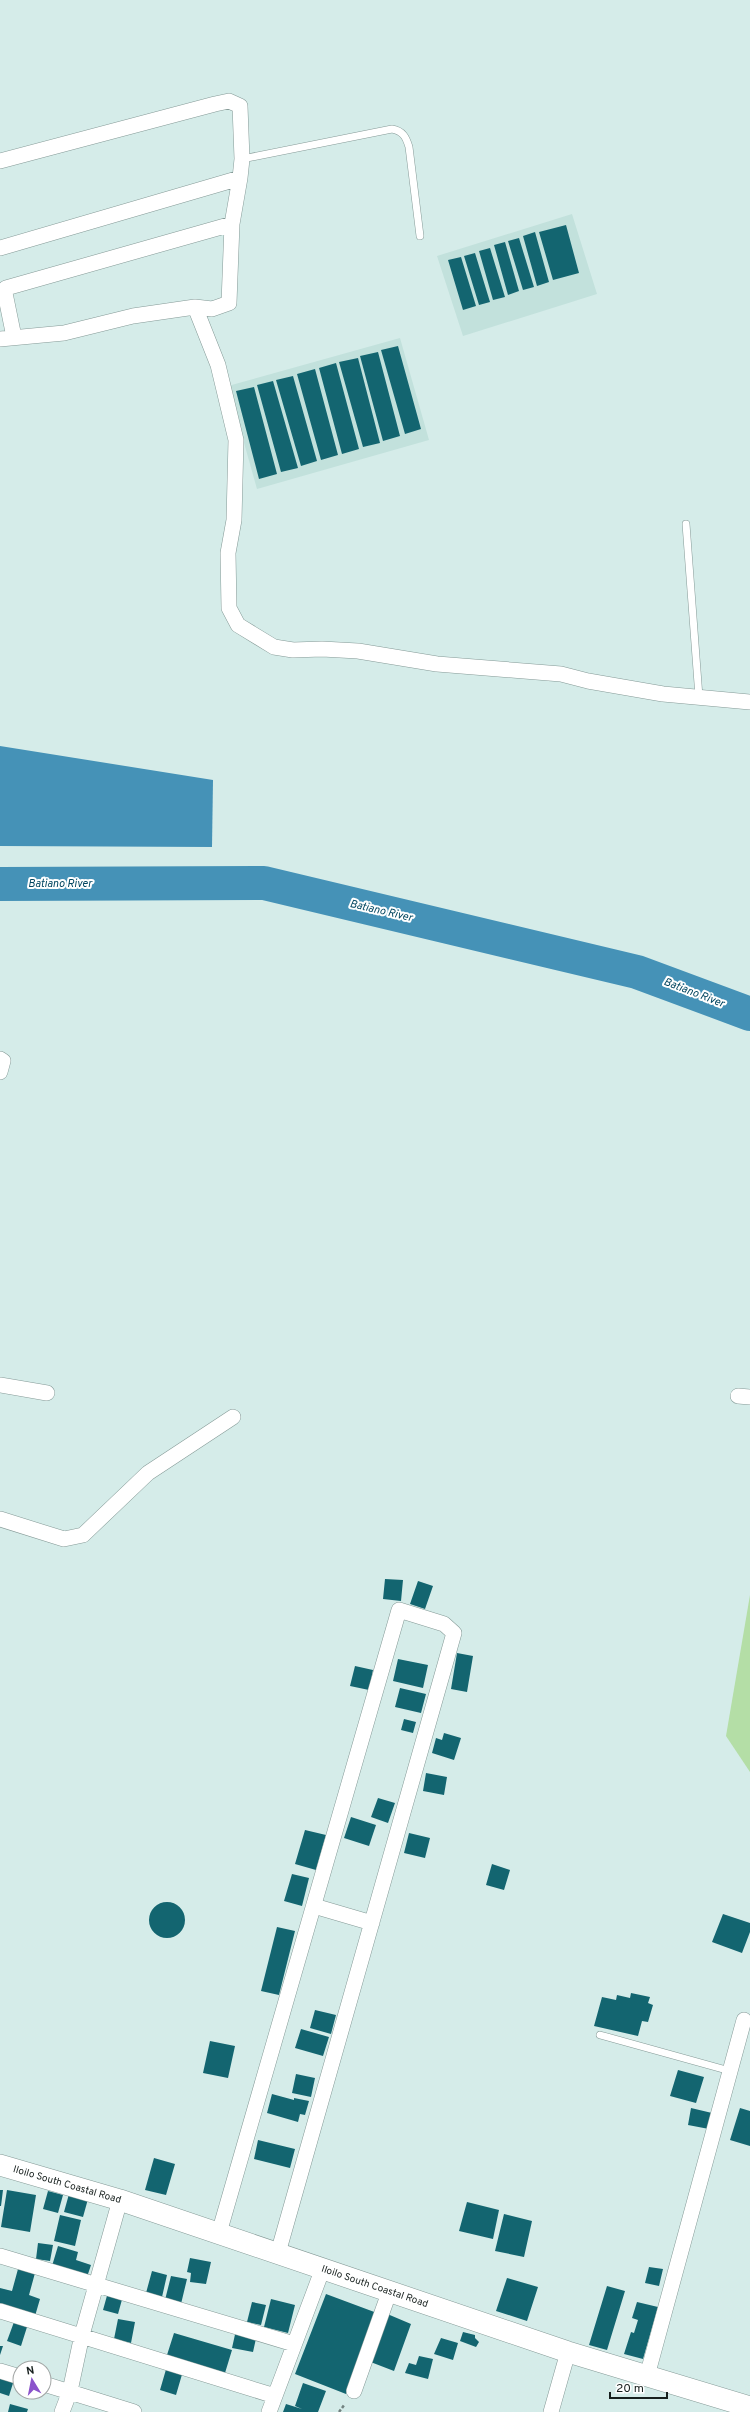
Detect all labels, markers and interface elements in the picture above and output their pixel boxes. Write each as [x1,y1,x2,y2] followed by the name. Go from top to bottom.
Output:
[28,877,93,891] water label: Batiano River
[348,897,414,925] water label: Batiano River
[662,975,727,1011] water label: Batiano River
[12,2163,123,2207] street label: Iloilo South Coastal Road
[320,2262,430,2311] street label: Iloilo South Coastal Road
[12,2360,52,2400] north arrow
[25,2364,36,2379] text: N
[610,2374,667,2400] scale bar
[616,2381,644,2397] text: 20 m

